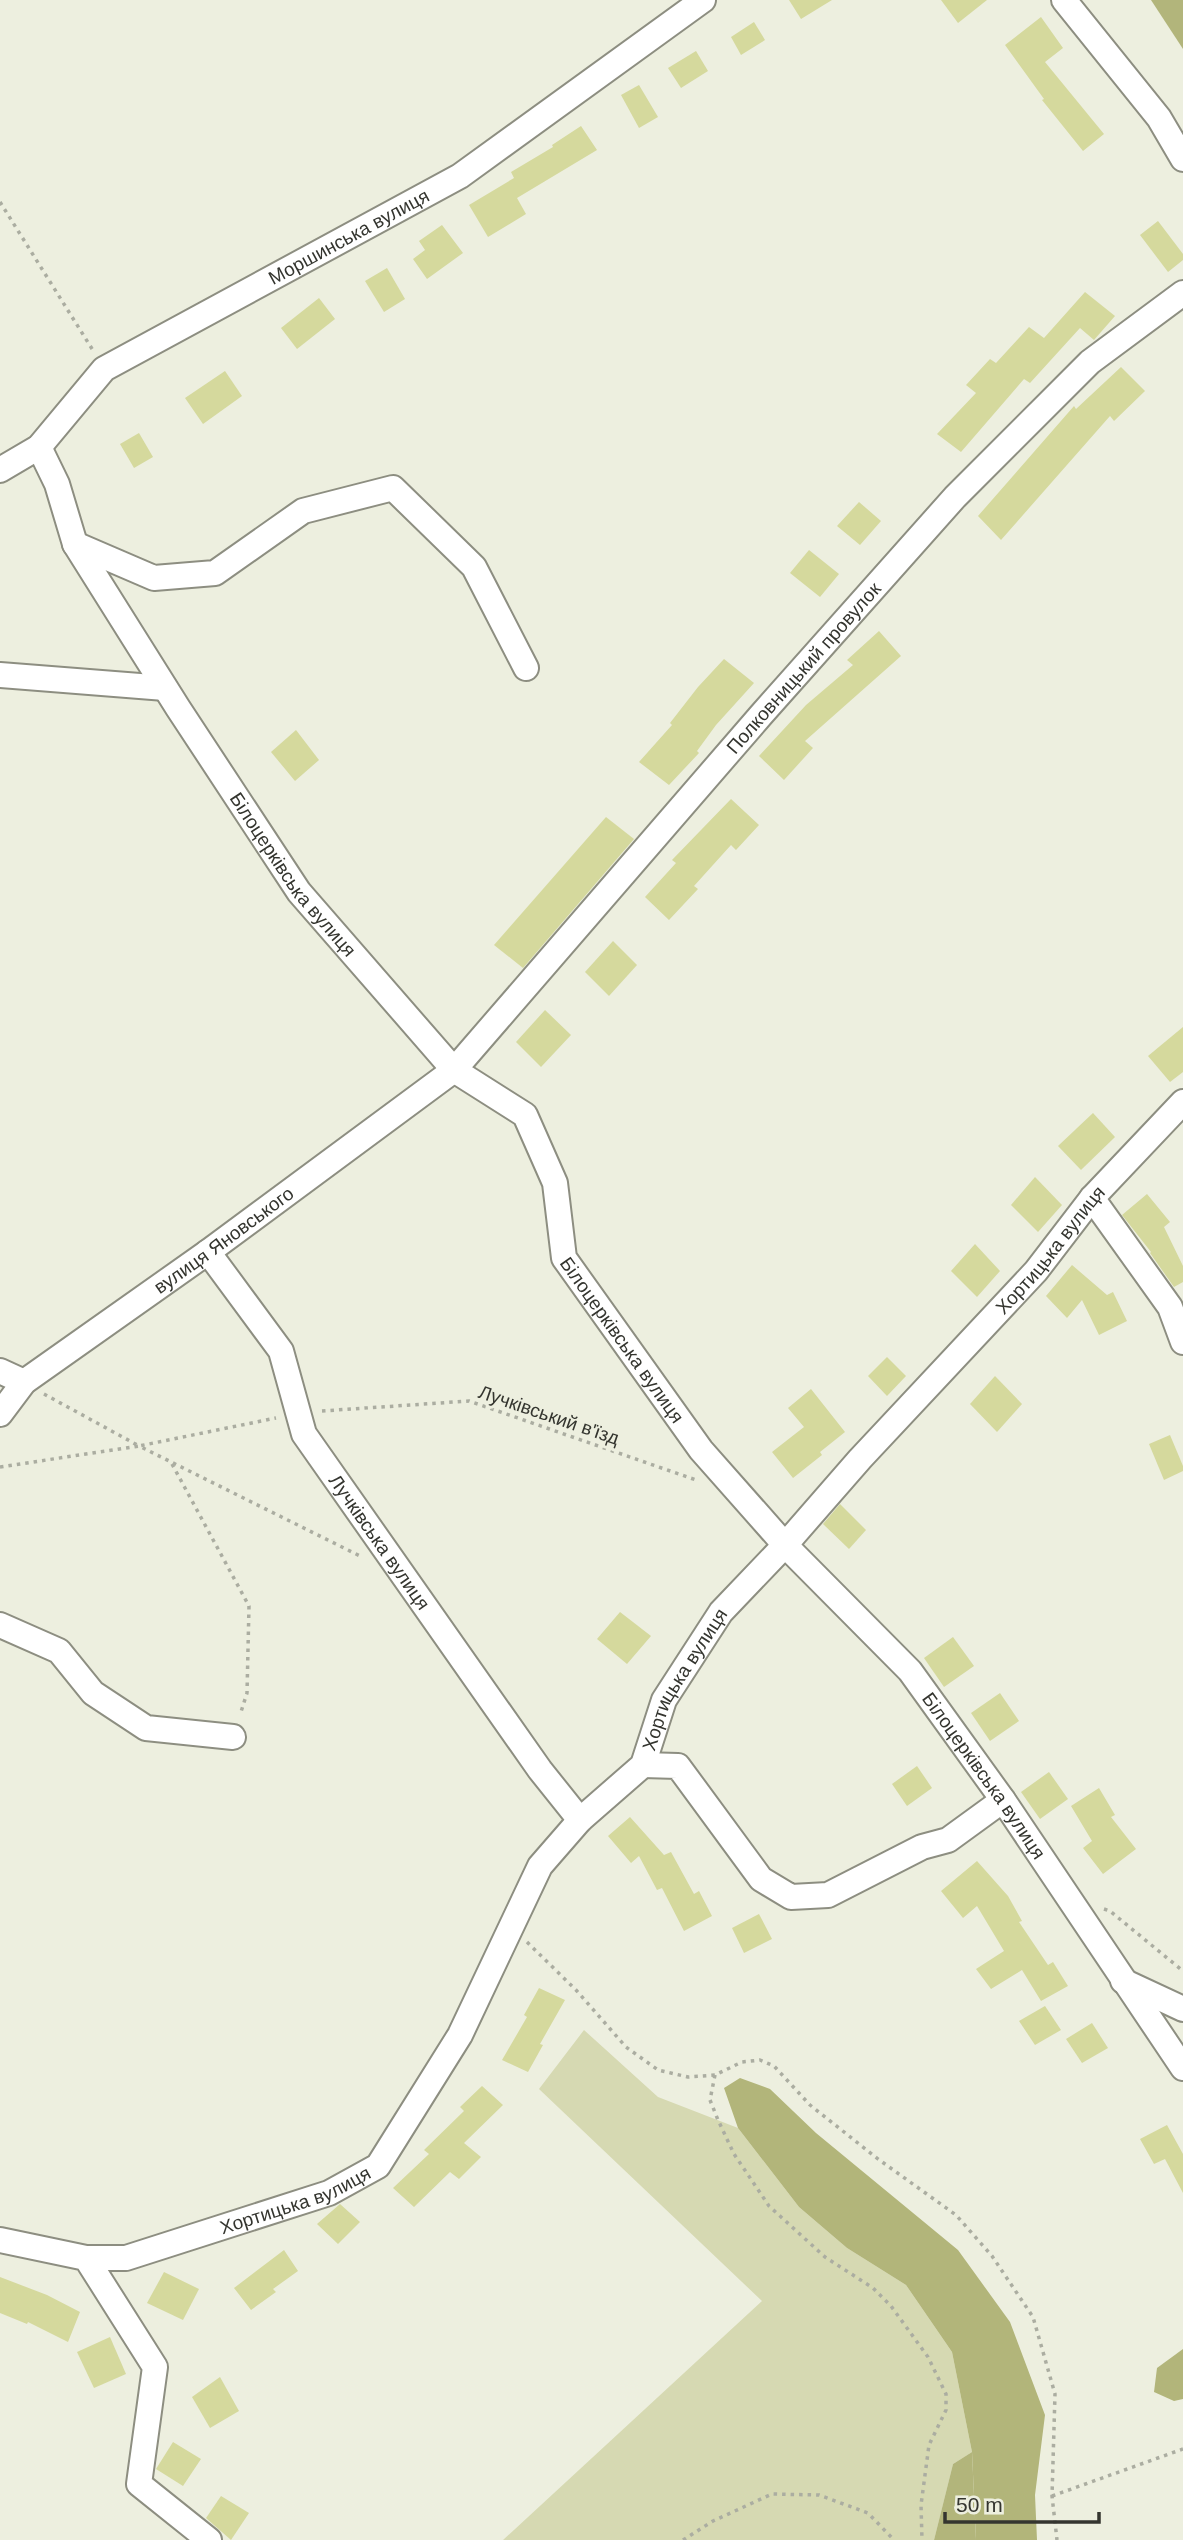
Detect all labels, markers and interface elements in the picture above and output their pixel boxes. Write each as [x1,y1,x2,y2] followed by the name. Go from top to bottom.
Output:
[265,184,432,288] street label: Моршинська вулиця
[722,578,885,758] street label: Полковницький провулок
[226,789,361,960] street label: Білоцерківська вулиця
[991,1181,1109,1318] street label: Хортицька вулиця
[150,1182,297,1297] street label: вулиця Яновського
[556,1253,689,1427] street label: Білоцерківська вулиця
[476,1381,622,1449] street label: Лучківський в'їзд
[325,1470,434,1613] street label: Лучківська вулиця
[638,1604,731,1753] street label: Хортицька вулиця
[918,1688,1050,1863] street label: Білоцерківська вулиця
[217,2162,374,2238] street label: Хортицька вулиця
[945,2480,1099,2524] scale bar
[956,2493,1003,2516] text: 50 m

